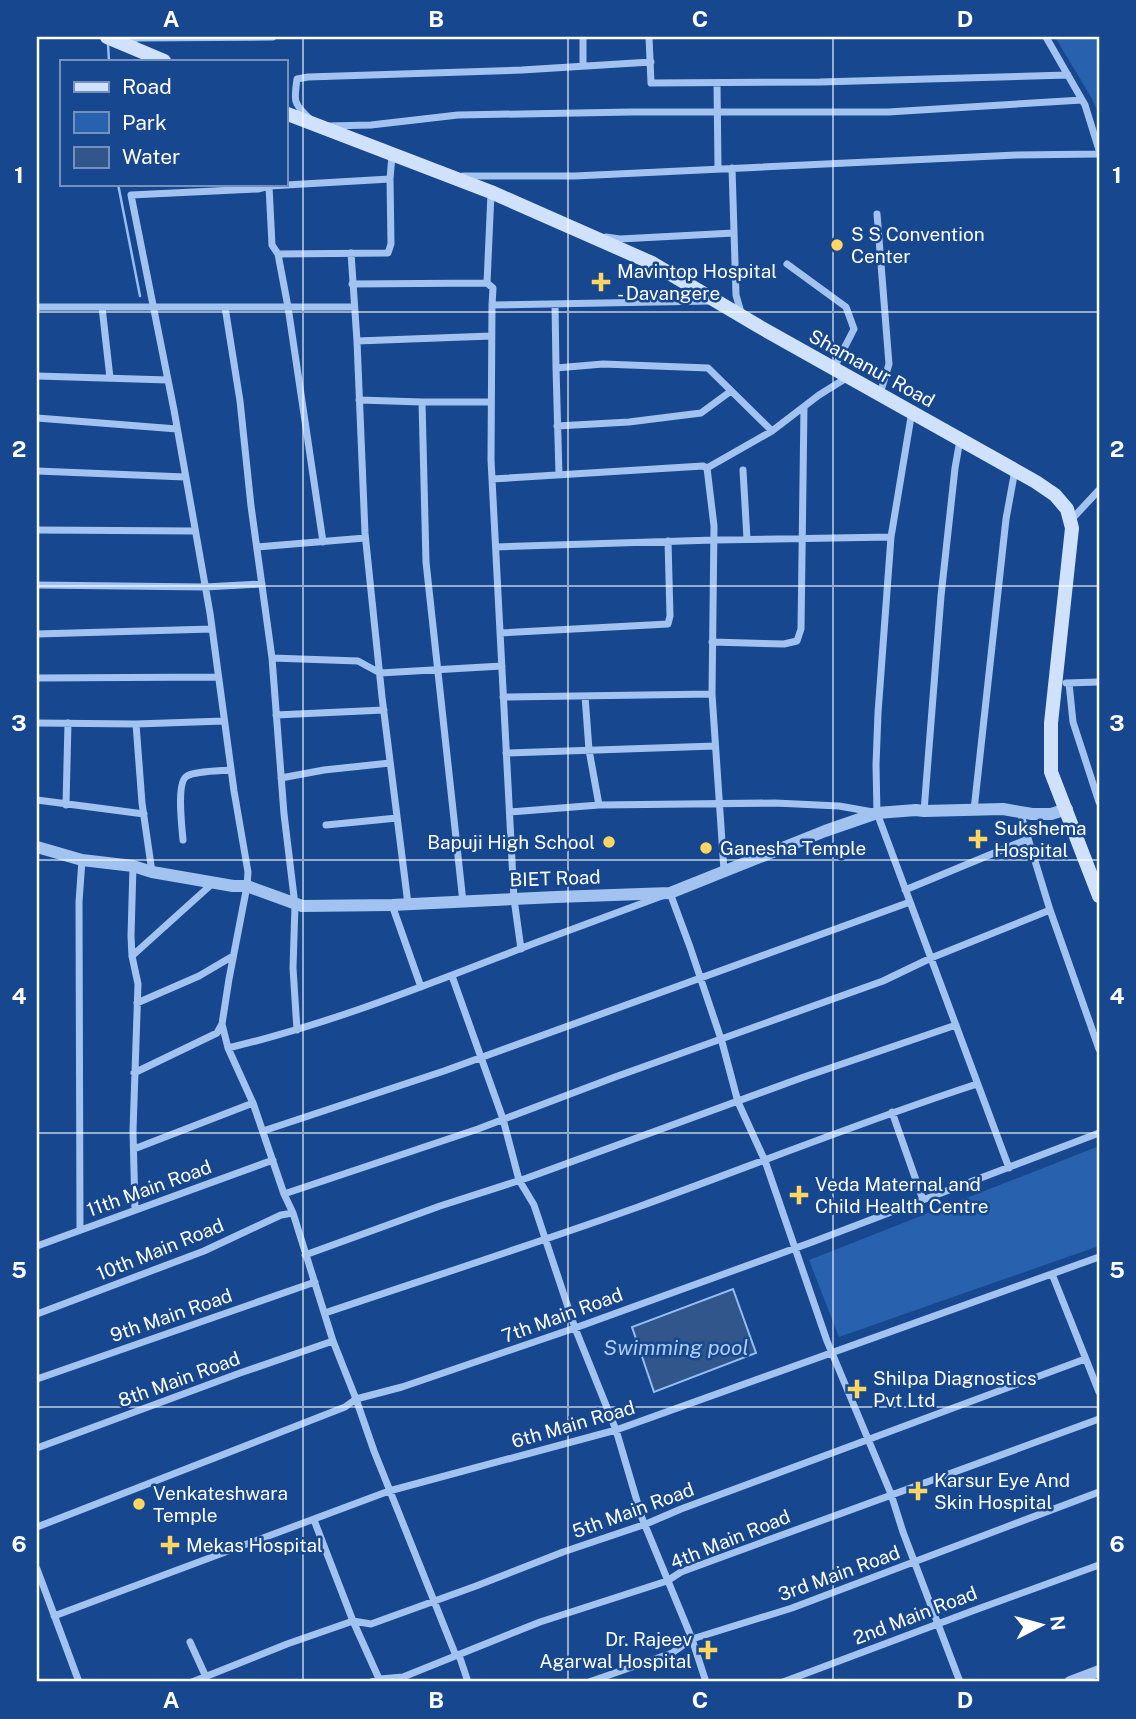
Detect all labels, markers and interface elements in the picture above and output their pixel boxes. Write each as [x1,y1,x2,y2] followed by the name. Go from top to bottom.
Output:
[163,5,180,32] text: A
[428,5,444,32] text: B
[692,5,708,32] text: C
[957,5,973,32] text: D
[60,60,287,186] legend
[122,74,172,99] text: Road
[122,110,167,135] text: Park
[122,144,180,169] text: Water
[14,161,24,188] text: 1
[1112,161,1122,188] text: 1
[851,223,985,267] place label: S S Convention Center
[829,237,845,253] marker: S S Convention Center
[617,260,777,304] place label: Mavintop Hospital - Davangere
[591,272,611,292] marker: Mavintop Hospital - Davangere
[805,324,939,412] street label: Shamanur Road
[12,435,26,462] text: 2
[1110,435,1124,462] text: 2
[11,709,27,736] text: 3
[1109,709,1125,736] text: 3
[994,817,1087,861] place label: Sukshema Hospital
[968,829,988,849] marker: Sukshema Hospital
[427,831,595,853] place label: Bapuji High School
[601,834,617,850] marker: Bapuji High School
[720,837,866,859] place label: Ganesha Temple
[698,840,714,856] marker: Ganesha Temple
[509,865,601,891] street label: BIET Road
[11,982,27,1009] text: 4
[1109,982,1125,1009] text: 4
[84,1155,214,1221] street label: 11th Main Road
[815,1173,988,1217] place label: Veda Maternal and Child Health Centre
[789,1185,809,1205] marker: Veda Maternal and Child Health Centre
[93,1214,227,1284] street label: 10th Main Road
[11,1256,27,1283] text: 5
[1109,1256,1125,1283] text: 5
[499,1283,625,1347] street label: 7th Main Road
[107,1284,235,1346] street label: 9th Main Road
[603,1335,749,1360] water label: Swimming pool
[115,1347,243,1411] street label: 8th Main Road
[873,1367,1037,1411] place label: Shilpa Diagnostics Pvt Ltd
[847,1379,867,1399] marker: Shilpa Diagnostics Pvt Ltd
[509,1396,637,1452] street label: 6th Main Road
[934,1469,1070,1513] place label: Karsur Eye And Skin Hospital
[569,1478,697,1542] street label: 5th Main Road
[908,1481,928,1501] marker: Karsur Eye And Skin Hospital
[153,1482,288,1526] place label: Venkateshwara Temple
[131,1496,147,1512] marker: Venkateshwara Temple
[667,1505,793,1573] street label: 4th Main Road
[11,1530,27,1557] text: 6
[1109,1530,1125,1557] text: 6
[186,1534,323,1556] place label: Mekas Hospital
[160,1535,180,1555] marker: Mekas Hospital
[775,1541,903,1605] street label: 3rd Main Road
[850,1581,980,1649] street label: 2nd Main Road
[1006,1590,1076,1660] north arrow
[1046,1615,1070,1632] text: N
[539,1628,692,1672] place label: Dr. Rajeev Agarwal Hospital
[698,1640,718,1660] marker: Dr. Rajeev Agarwal Hospital
[163,1686,180,1713] text: A
[428,1686,444,1713] text: B
[692,1686,708,1713] text: C
[957,1686,973,1713] text: D

